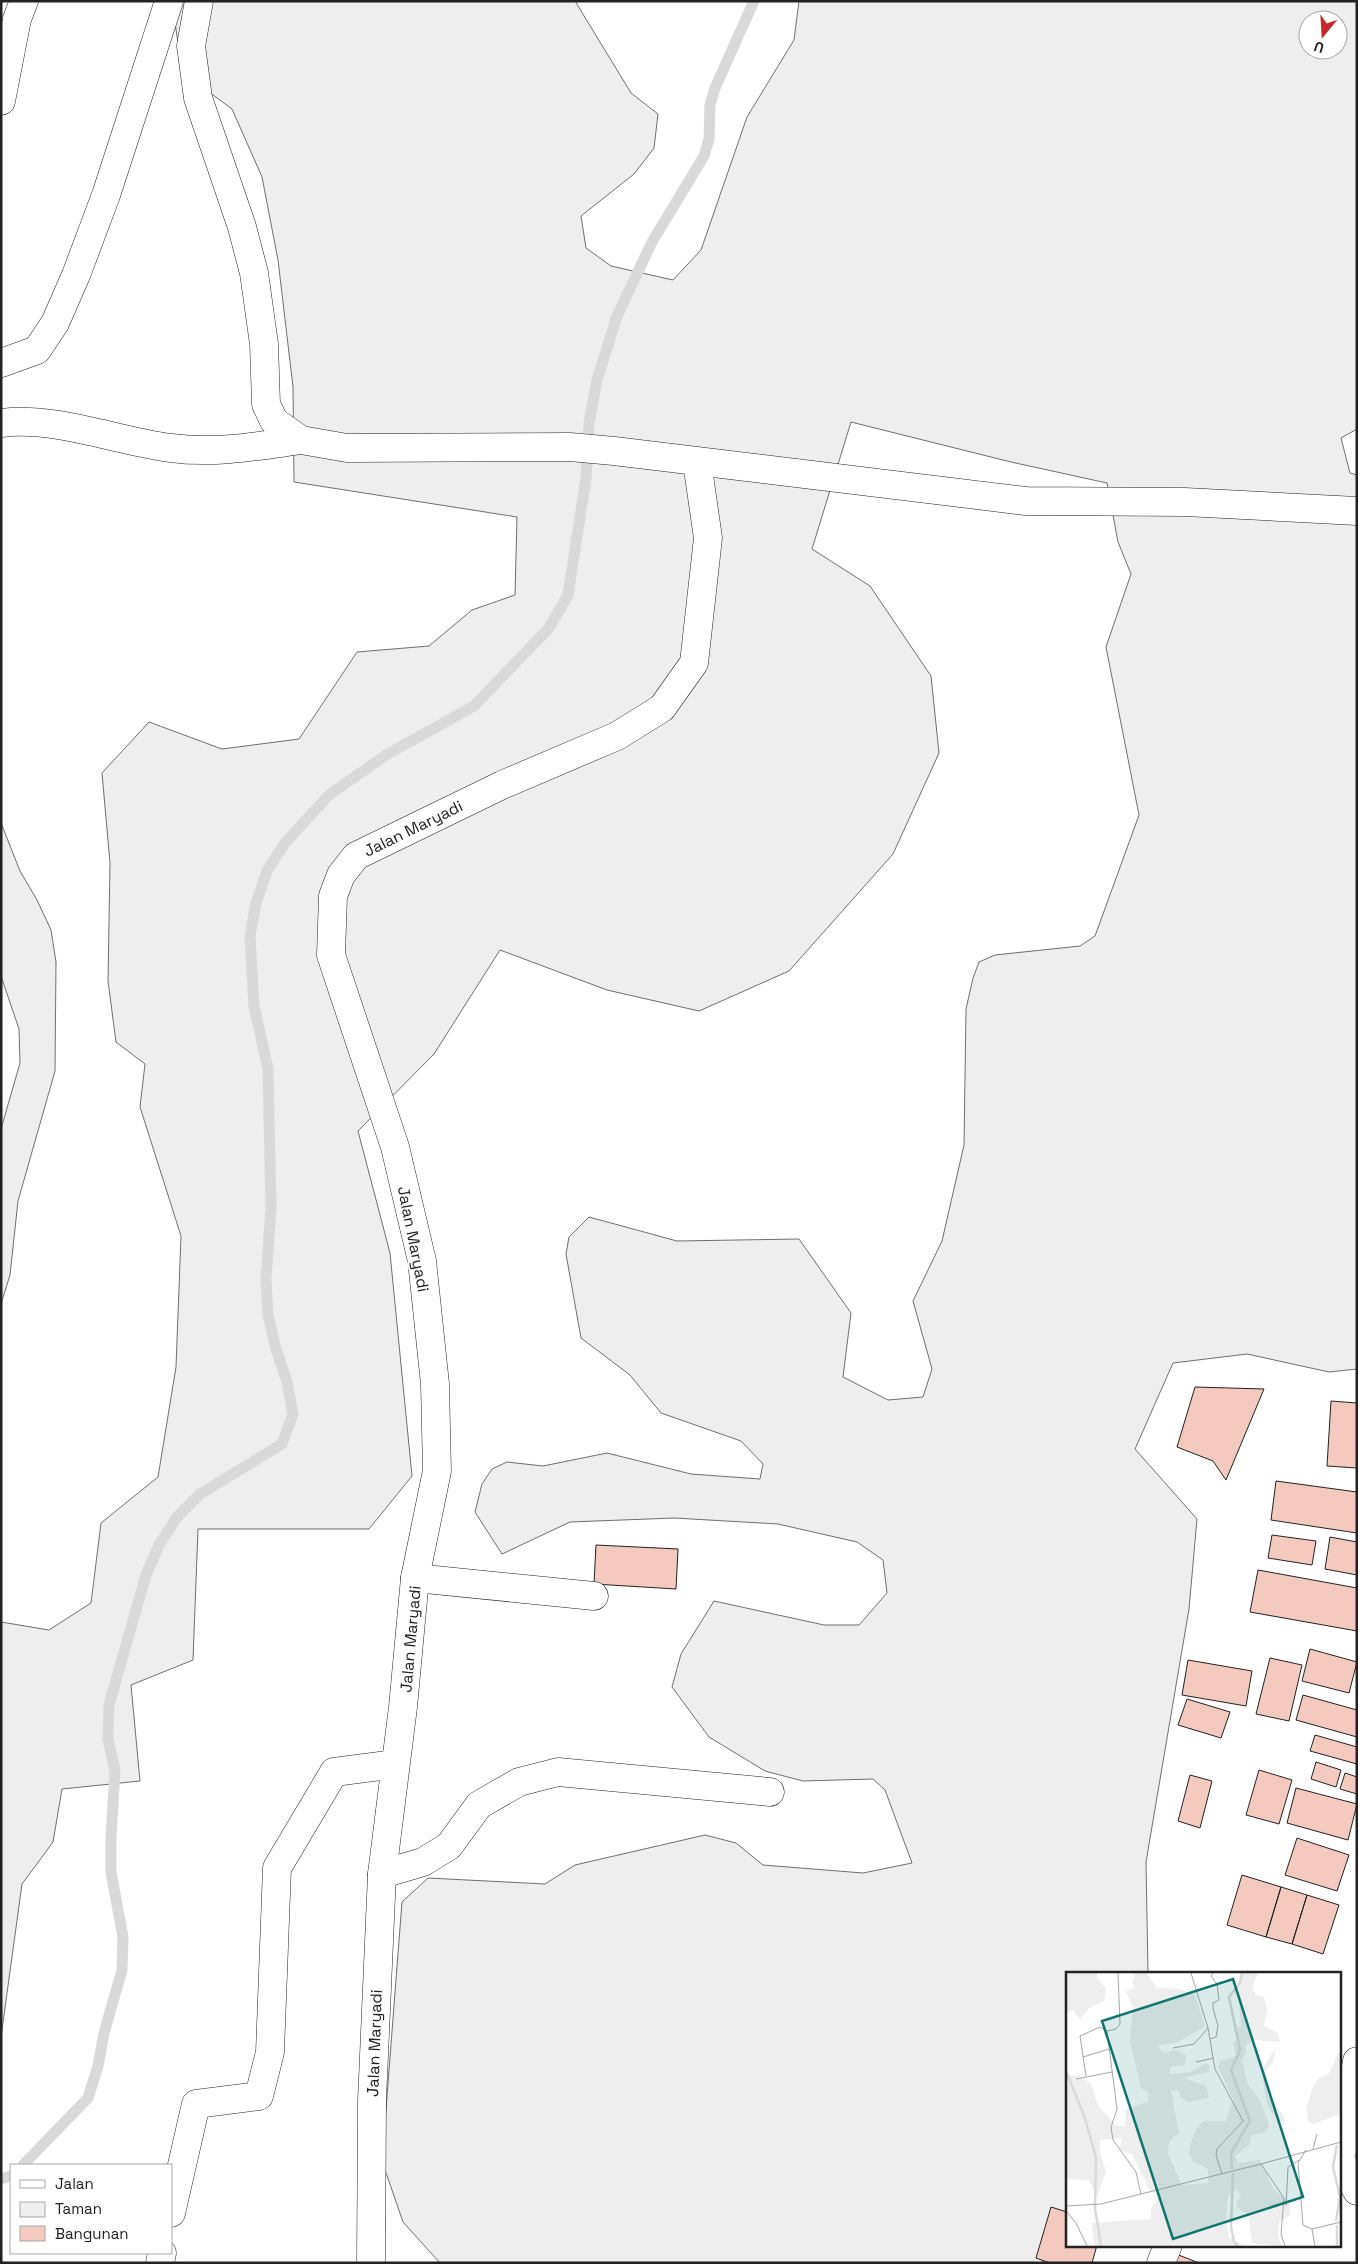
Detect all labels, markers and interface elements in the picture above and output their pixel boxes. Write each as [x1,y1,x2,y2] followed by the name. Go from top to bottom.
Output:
[1298,10,1348,60] north arrow
[1312,37,1326,57] text: U
[360,795,466,861] street label: Jalan Maryadi
[393,1184,434,1294] street label: Jalan Maryadi
[395,1585,426,1693] street label: Jalan Maryadi
[1066,1972,1340,2246] inset map
[362,1989,387,2097] street label: Jalan Maryadi
[10,2164,172,2254] legend
[55,2174,94,2193] text: Jalan
[55,2199,102,2218] text: Taman
[55,2224,129,2243] text: Bangunan

